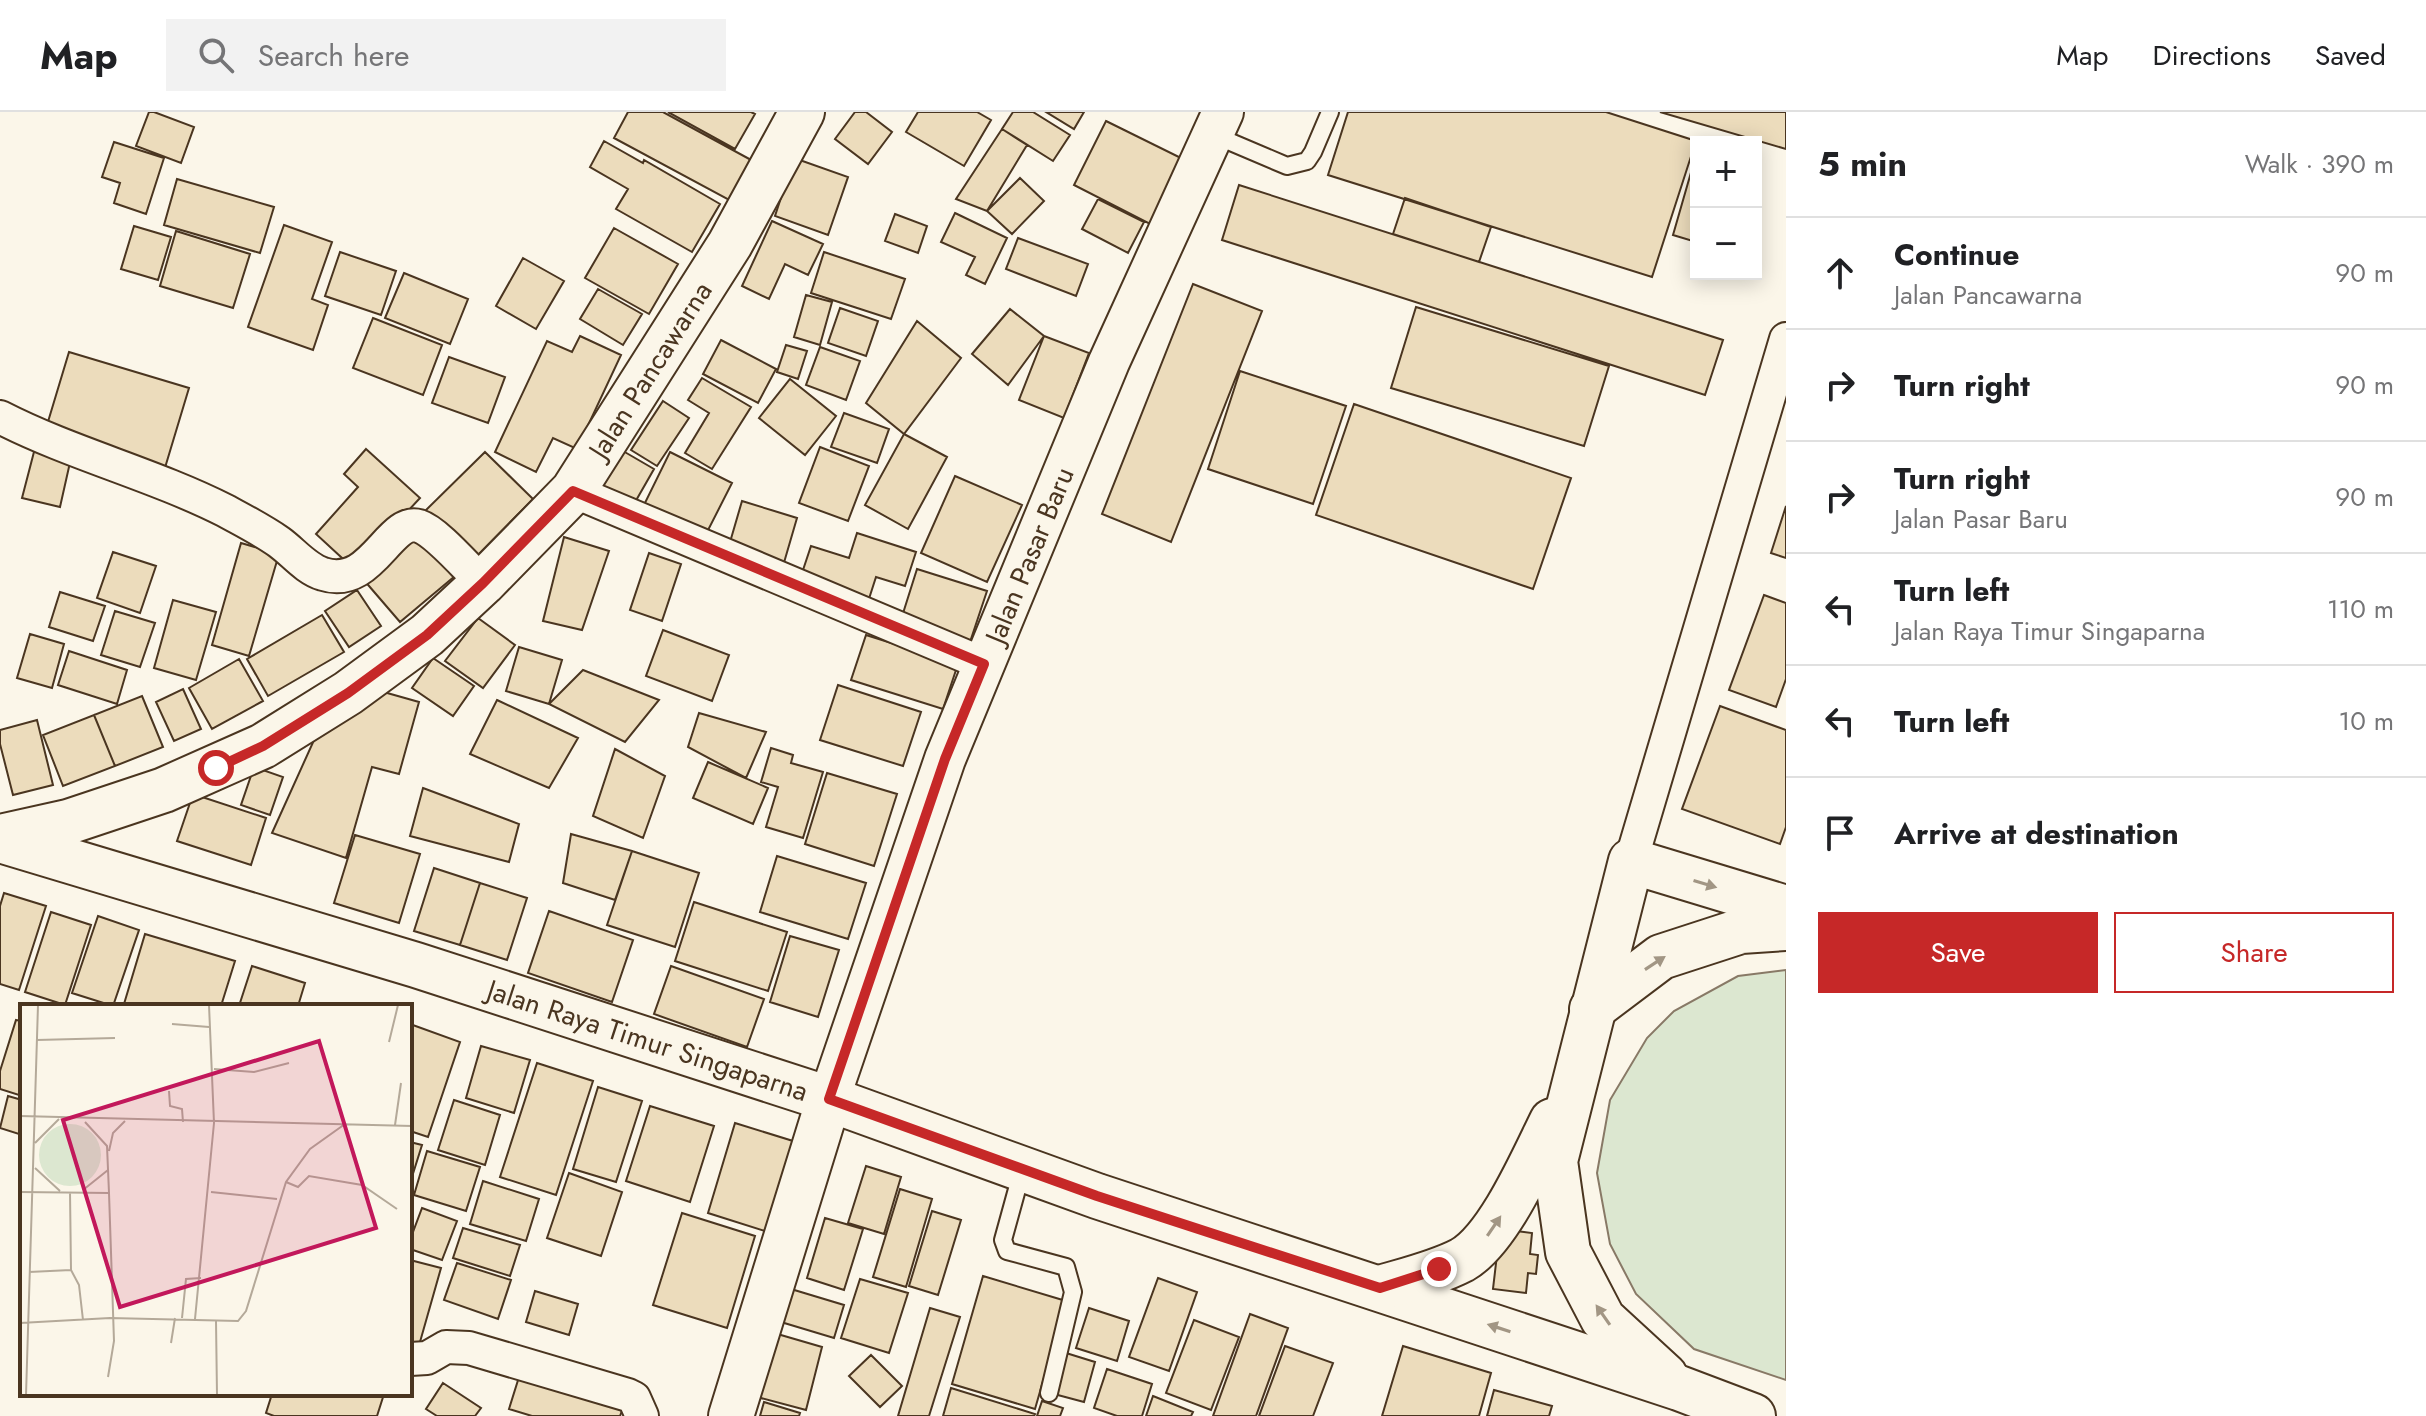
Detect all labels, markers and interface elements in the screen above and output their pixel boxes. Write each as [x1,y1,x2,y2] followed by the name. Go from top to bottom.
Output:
[166,19,726,91] search box
[40,28,118,83] text: Map
[194,33,238,77] icon: search
[258,34,410,77] text: Search here
[2056,35,2108,76] text: Map
[2152,35,2271,76] text: Directions
[2315,35,2386,76] text: Saved
[1690,136,1762,280] map controls
[1690,136,1762,208] button: +
[1818,140,1907,189] text: 5 min
[2245,145,2394,183] text: Walk · 390 m
[1690,208,1762,280] button: −
[1894,233,2020,276] text: Continue
[1818,251,1862,295] icon: ahead
[2335,254,2394,292] text: 90 m
[577,273,722,470] street label: Jalan Pancawarna
[1894,276,2082,314] text: Jalan Pancawarna
[1818,363,1862,407] icon: right
[1894,364,2030,407] text: Turn right
[2335,366,2394,404] text: 90 m
[1894,457,2030,500] text: Turn right
[973,461,1084,653] street label: Jalan Pasar Baru
[1818,475,1862,519] icon: right
[2335,478,2394,516] text: 90 m
[1894,500,2068,538] text: Jalan Pasar Baru
[1894,569,2009,612] text: Turn left
[1818,587,1862,631] icon: left
[2327,590,2394,628] text: 110 m
[1894,612,2205,650] text: Jalan Raya Timur Singaparna
[1818,699,1862,743] icon: left
[1894,700,2009,743] text: Turn left
[2339,702,2394,740] text: 10 m
[198,750,234,786] route start
[1818,811,1862,855] icon: arrive
[1894,812,2179,855] text: Arrive at destination
[1693,878,1717,890] one-way arrow
[1818,912,2098,993] button: Save
[2114,912,2394,993] button: Share
[1644,956,1666,971] one-way arrow
[478,968,813,1112] street label: Jalan Raya Timur Singaparna
[20,1004,412,1396] inset map
[1486,1215,1501,1236] one-way arrow
[1421,1251,1457,1287] route end
[1595,1304,1611,1326] one-way arrow
[1486,1321,1510,1333] one-way arrow

